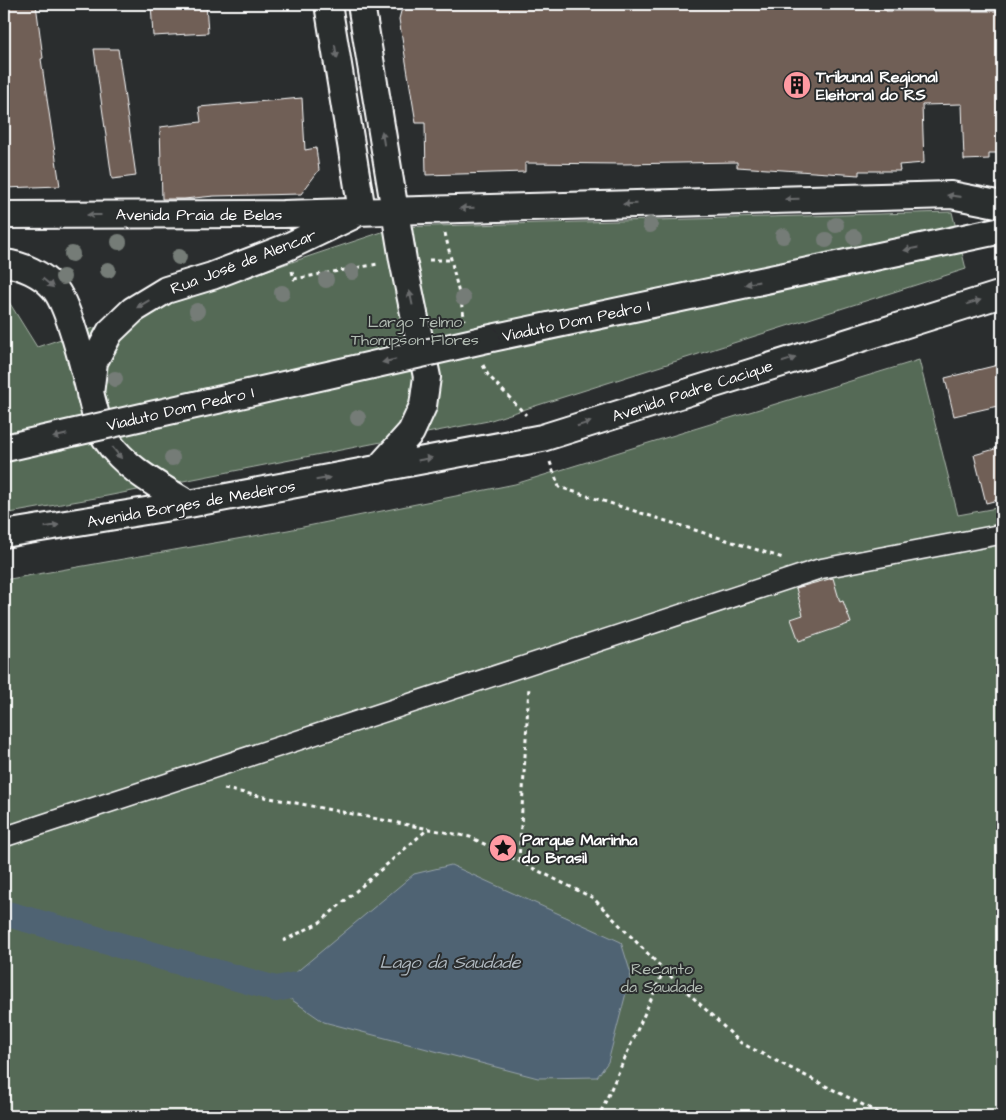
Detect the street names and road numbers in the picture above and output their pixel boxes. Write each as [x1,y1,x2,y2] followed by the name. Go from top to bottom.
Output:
[116,204,282,226] street label: Avenida Praia de Belas
[167,224,320,300] street label: Rua José de Alencar
[500,295,652,347] street label: Viaduto Dom Pedro I
[609,354,776,427] street label: Avenida Padre Cacique
[104,381,256,437] street label: Viaduto Dom Pedro I
[85,475,297,534] street label: Avenida Borges de Medeiros

